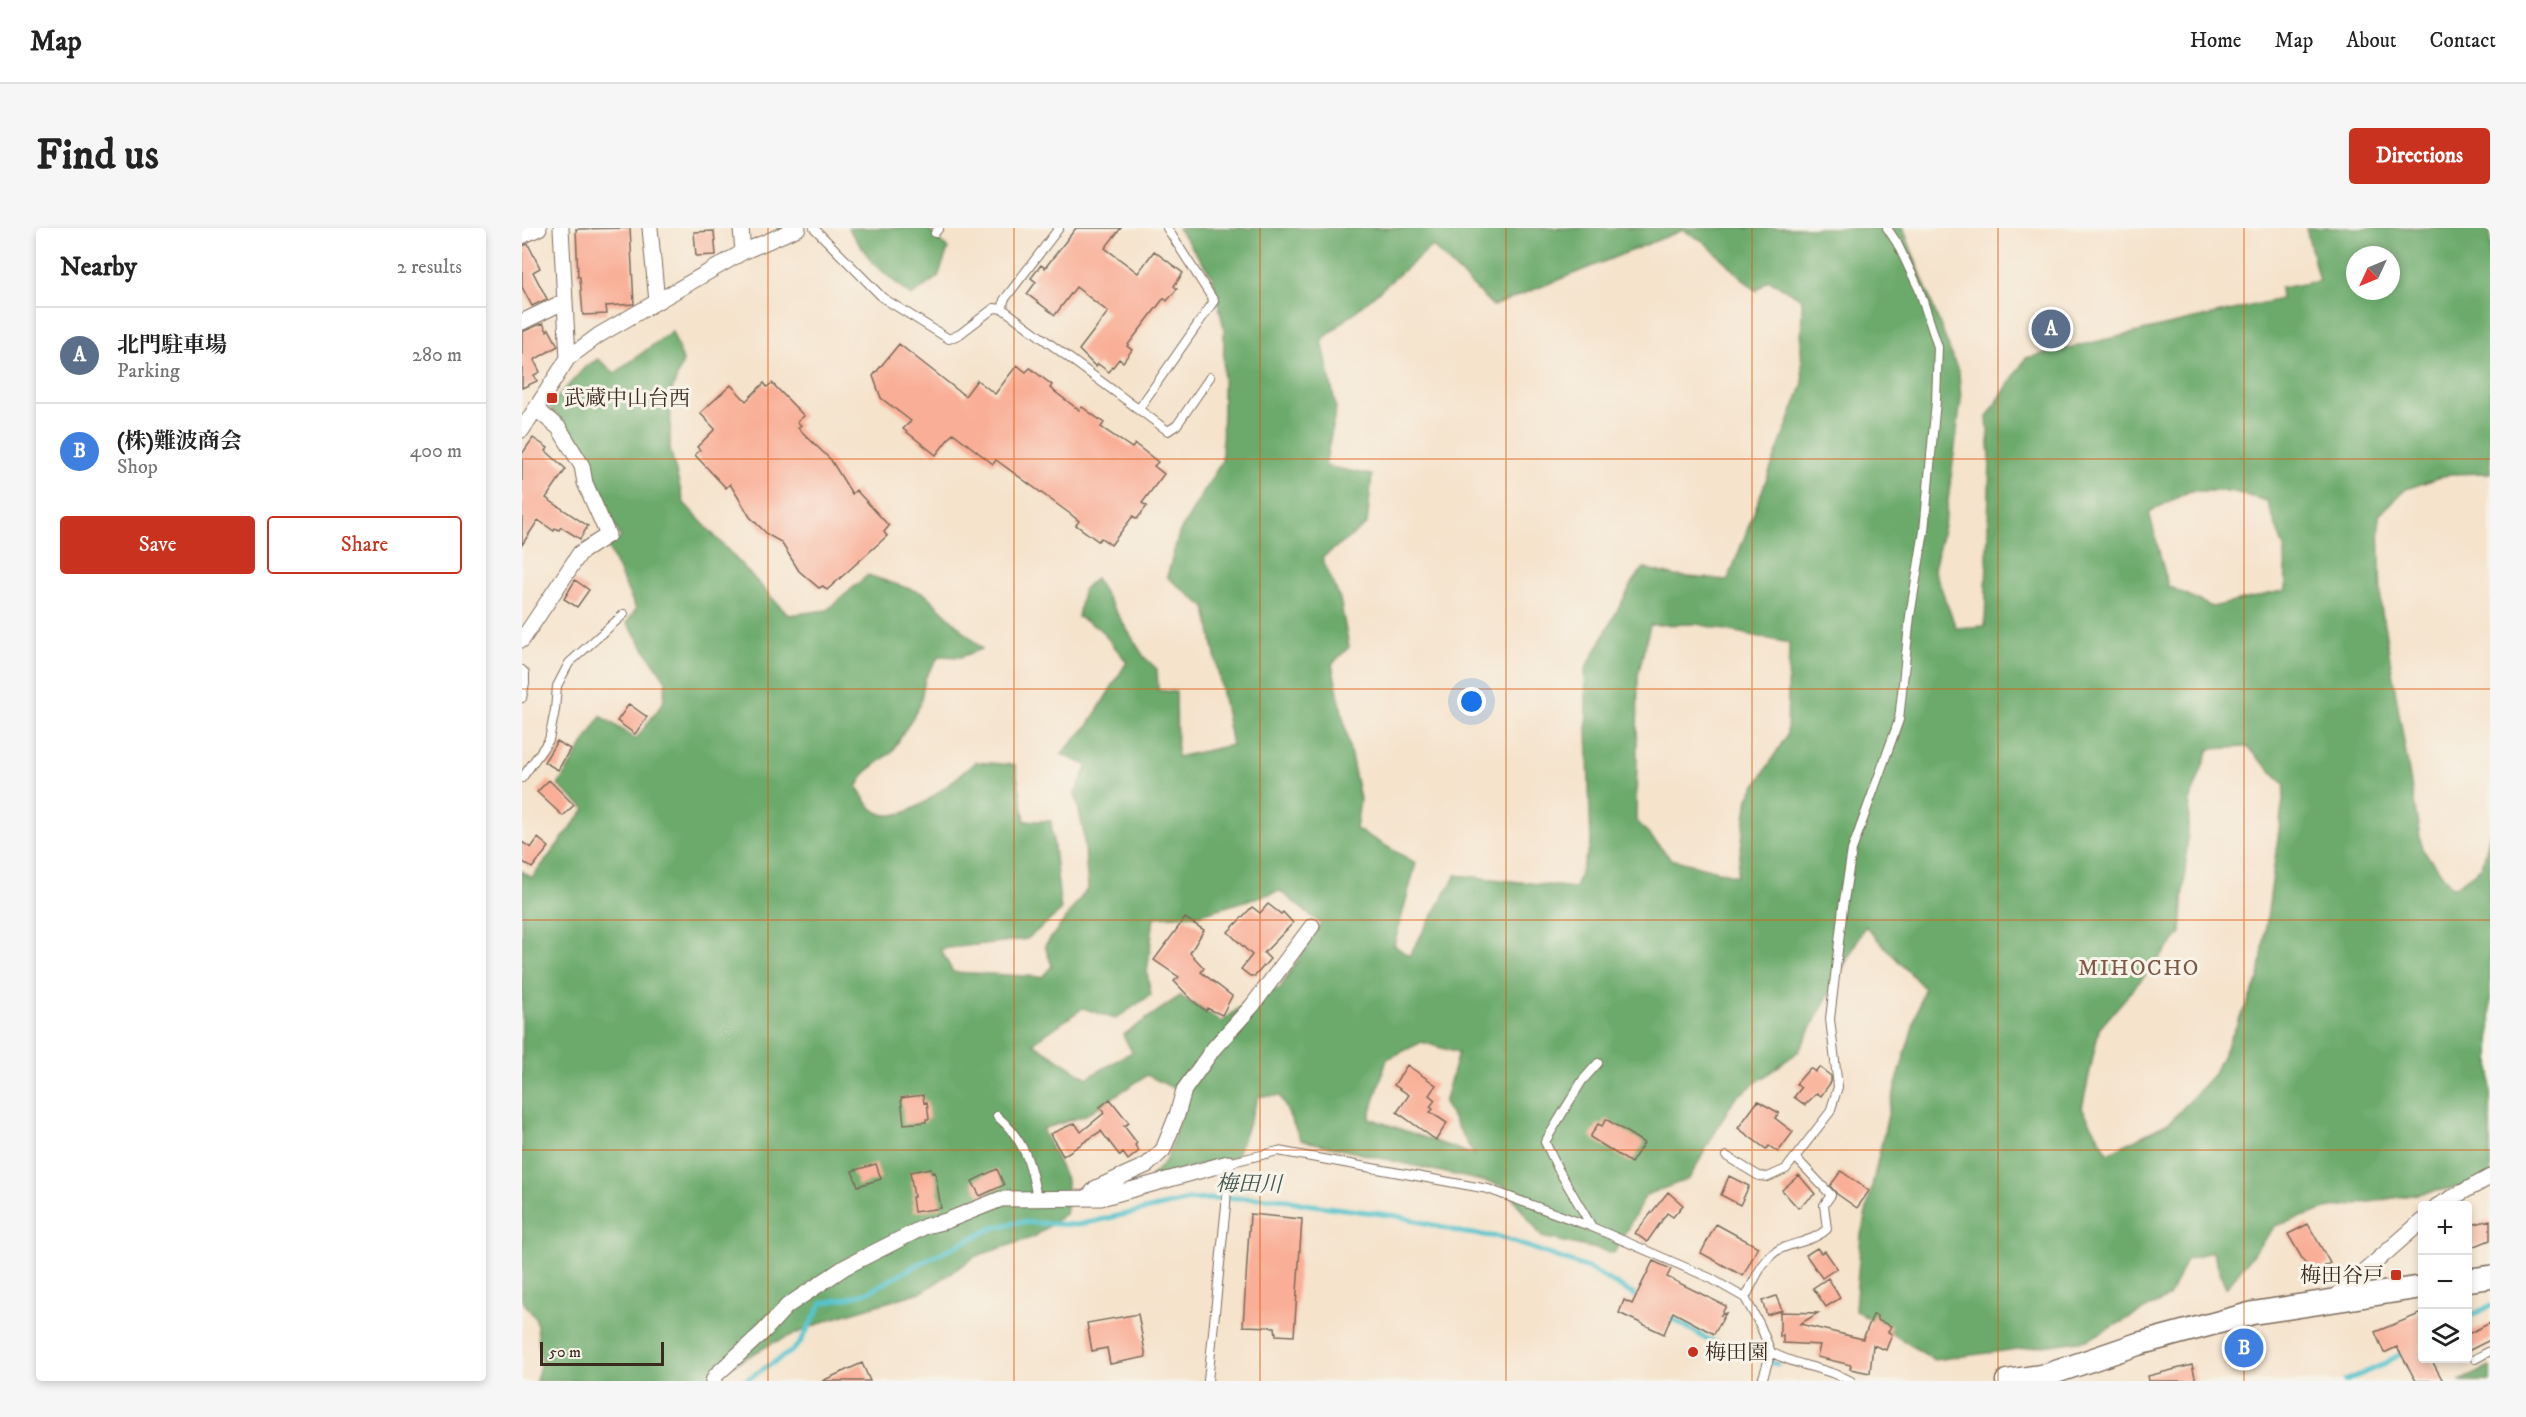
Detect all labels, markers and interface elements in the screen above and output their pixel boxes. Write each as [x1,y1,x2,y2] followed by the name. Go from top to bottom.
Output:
[30,24,82,59] text: Map
[2190,28,2242,54] text: Home
[2275,28,2313,54] text: Map
[2346,28,2397,54] text: About
[2430,28,2496,54] text: Contact
[2349,128,2490,184] button: Directions
[36,130,159,182] text: Find us
[2346,246,2400,300] north arrow
[60,251,137,284] text: Nearby
[397,255,462,280] text: 2 results
[2032,306,2071,352] pin: A
[117,332,227,359] text: 北門駐車場
[73,343,86,368] text: A
[412,343,462,368] text: 280 m
[117,359,180,384] text: Parking
[564,386,690,412] place label: 武蔵中山台西
[545,391,559,405] marker: 武蔵中山台西
[117,428,242,455] text: (株)難波商会
[73,439,86,464] text: B
[410,439,462,464] text: 400 m
[117,455,158,480] text: Shop
[60,516,255,574] button: Save
[267,516,462,574] button: Share
[1457,687,1486,716] your location
[2078,955,2200,982] district label: MIHOCHO
[1216,1170,1284,1199] water label: 梅田川
[2418,1201,2472,1363] map controls
[2418,1201,2472,1255] button: +
[2418,1255,2472,1309] button: −
[2300,1263,2384,1289] place label: 梅田谷戸
[2389,1268,2403,1282] marker: 梅田谷戸
[2418,1309,2472,1363] button: layers
[2224,1326,2264,1370] pin: B
[540,1339,664,1366] scale bar
[1705,1340,1768,1366] place label: 梅田園
[549,1342,581,1362] text: 50 m
[1686,1345,1700,1359] marker: 梅田園

